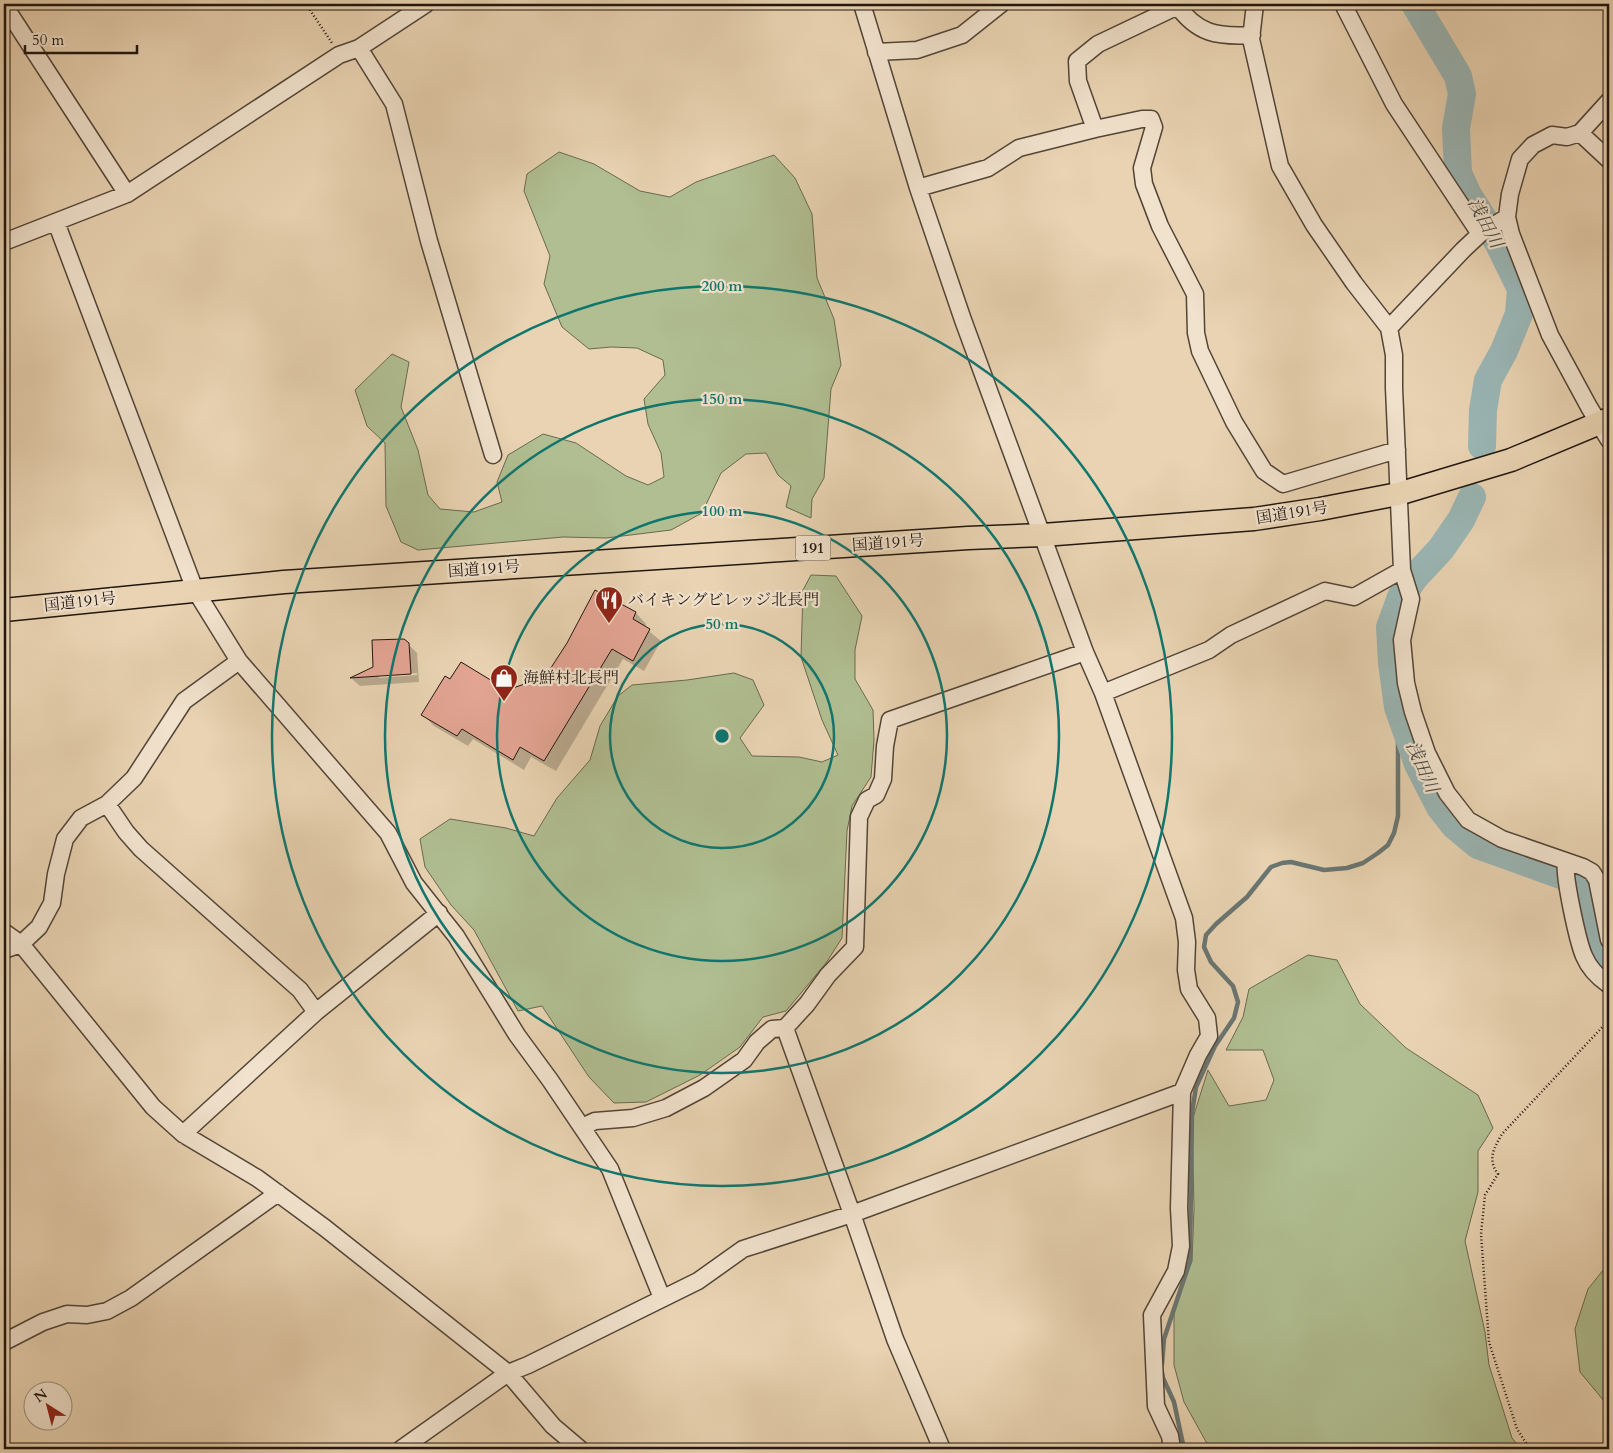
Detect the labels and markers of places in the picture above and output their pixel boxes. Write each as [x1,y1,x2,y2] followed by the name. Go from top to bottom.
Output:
[594,585,624,624] restaurant icon: バイキングビレッジ北長門
[628,589,819,611] place label: バイキングビレッジ北長門
[489,663,519,702] shop icon: 海鮮村北長門
[523,667,619,689] place label: 海鮮村北長門
[713,727,731,745] centre of rings

